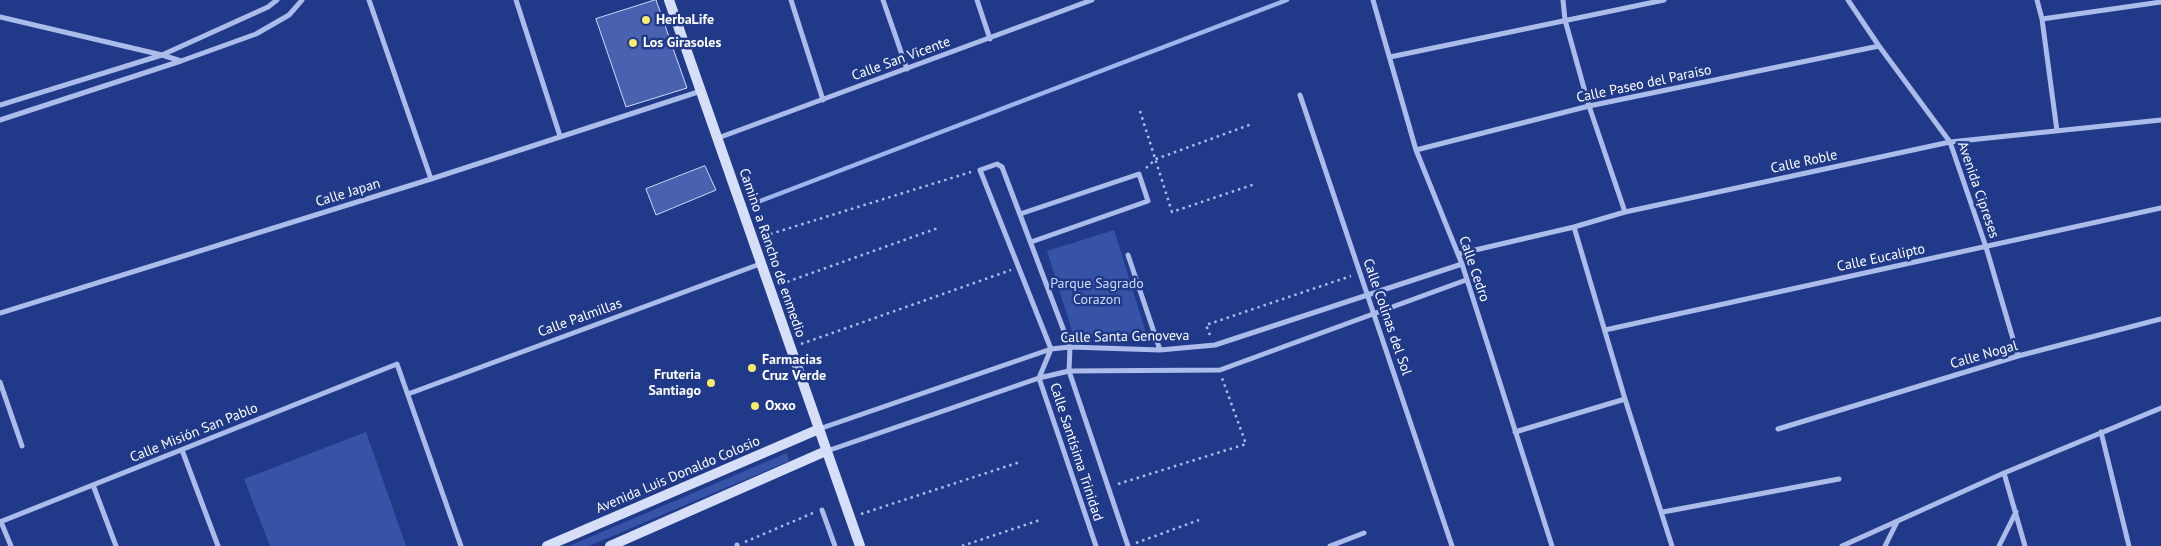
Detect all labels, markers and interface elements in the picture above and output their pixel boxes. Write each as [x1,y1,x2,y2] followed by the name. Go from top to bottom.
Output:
[656,12,714,28] place label: HerbaLife
[640,14,652,26] marker: HerbaLife
[849,33,953,85] street label: Calle San Vicente
[643,35,721,51] place label: Los Girasoles
[627,37,639,49] marker: Los Girasoles
[1575,61,1713,107] street label: Calle Paseo del Paraíso
[1954,139,2002,241] street label: Avenida Cipreses
[1769,147,1839,177] street label: Calle Roble
[735,166,809,340] street label: Camino a Rancho de enmedio
[314,175,382,211] street label: Calle Japan
[1455,234,1493,304] street label: Calle Cedro
[1835,240,1927,276] street label: Calle Eucalipto
[1359,256,1415,378] street label: Calle Colinas del Sol
[1050,276,1144,308] park label: Parque Sagrado Corazon
[536,295,624,341] street label: Calle Palmillas
[1060,327,1190,347] street label: Calle Santa Genoveva
[1948,337,2020,373] street label: Calle Nogal
[762,352,826,384] place label: Farmacias Cruz Verde
[746,362,758,374] marker: Farmacias Cruz Verde
[648,367,701,400] place label: Fruteria Santiago
[705,377,717,389] marker: Fruteria Santiago
[1046,381,1106,523] street label: Calle Santísima Trinidad
[765,398,796,414] place label: Oxxo
[128,400,260,466] street label: Calle Misión San Pablo
[749,400,761,412] marker: Oxxo
[593,433,763,517] street label: Avenida Luis Donaldo Colosio

